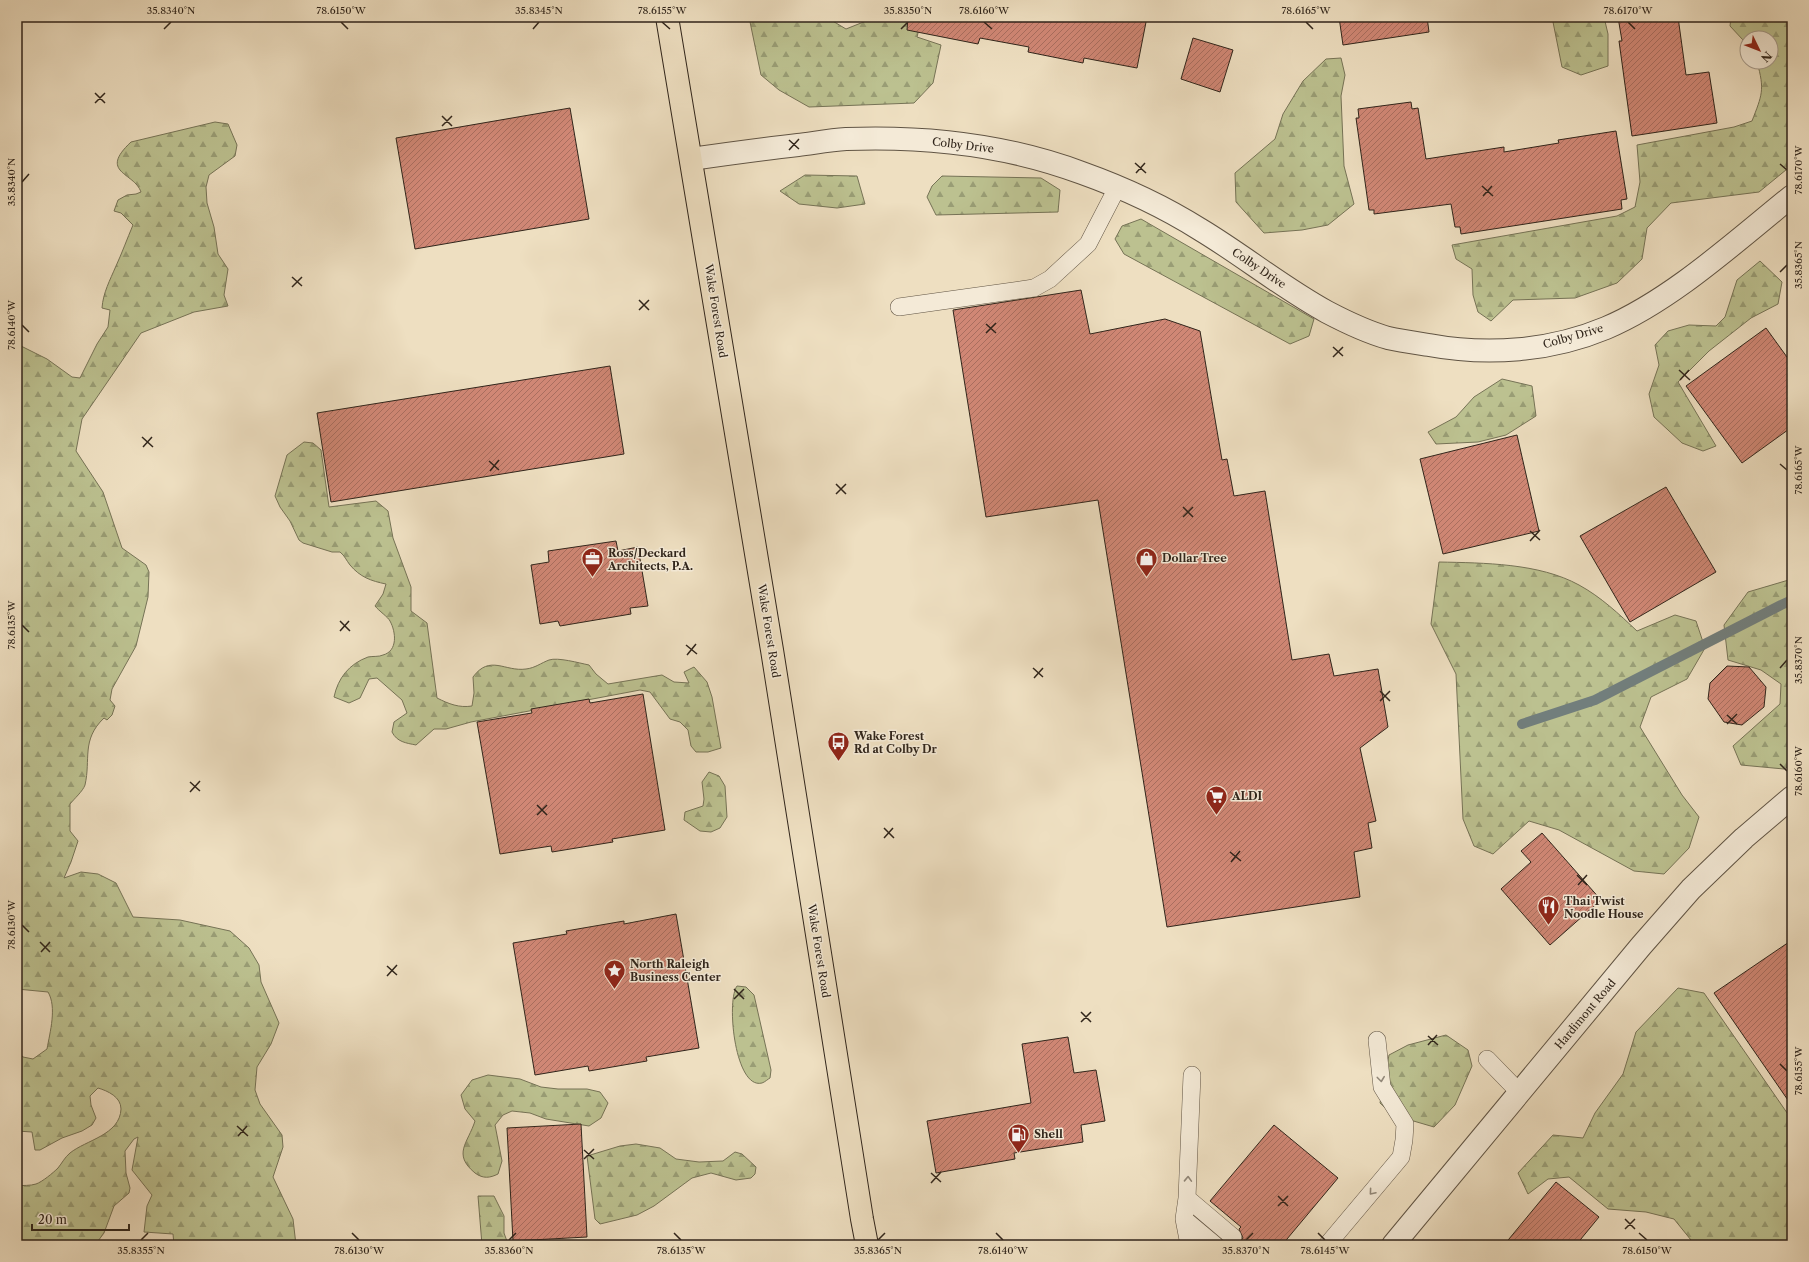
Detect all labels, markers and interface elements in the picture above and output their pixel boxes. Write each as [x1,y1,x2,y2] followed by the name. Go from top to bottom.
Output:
[147,4,195,17] text: 35.8340°N
[316,4,367,17] text: 78.6150°W
[515,4,563,17] text: 35.8345°N
[638,4,687,17] text: 78.6155°W
[884,4,932,17] text: 35.8350°N
[959,4,1010,17] text: 78.6160°W
[1281,4,1332,17] text: 78.6165°W
[1603,4,1654,17] text: 78.6170°W
[1739,30,1779,70] north arrow
[1758,49,1775,65] text: N
[931,134,995,156] street label: Colby Drive
[1792,144,1805,195] text: 78.6170°W
[5,158,18,206] text: 35.8340°N
[1792,241,1805,289] text: 35.8365°N
[1229,245,1289,291] street label: Colby Drive
[702,262,730,359] street label: Wake Forest Road
[5,299,18,350] text: 78.6140°W
[1541,321,1605,351] street label: Colby Drive
[1792,444,1805,495] text: 78.6165°W
[1133,545,1159,578] shop icon: Dollar Tree
[579,546,605,579] office icon: Ross/Deckard Architects, P.A.
[607,546,693,573] place label: Ross/Deckard Architects, P.A.
[1162,551,1227,565] place label: Dollar Tree
[755,582,783,679] street label: Wake Forest Road
[5,600,18,649] text: 78.6135°W
[1792,636,1805,684] text: 35.8370°N
[825,729,851,762] bus stop icon: Wake Forest Rd at Colby Dr
[853,729,937,756] place label: Wake Forest Rd at Colby Dr
[1792,745,1805,796] text: 78.6160°W
[1204,783,1230,816] supermarket icon: ALDI
[1231,789,1263,803] place label: ALDI
[1536,894,1562,927] restaurant icon: Thai Twist Noodle House
[1564,894,1644,921] place label: Thai Twist Noodle House
[5,899,18,950] text: 78.6130°W
[805,902,833,999] street label: Wake Forest Road
[601,957,627,990] place icon: North Raleigh Business Center
[630,957,721,984] place label: North Raleigh Business Center
[1551,976,1619,1052] street label: Hardimont Road
[1792,1046,1805,1095] text: 78.6155°W
[1376,1076,1385,1082] one-way arrow
[1005,1121,1031,1154] fuel station icon: Shell
[1034,1127,1063,1141] place label: Shell
[1183,1176,1192,1182] one-way arrow
[1369,1187,1376,1194] one-way arrow
[32,1206,129,1232] scale bar
[38,1212,67,1227] text: 20 m
[117,1244,165,1257] text: 35.8355°N
[334,1244,385,1257] text: 78.6130°W
[485,1244,533,1257] text: 35.8360°N
[657,1244,706,1257] text: 78.6135°W
[854,1244,902,1257] text: 35.8365°N
[978,1244,1029,1257] text: 78.6140°W
[1222,1244,1270,1257] text: 35.8370°N
[1300,1244,1351,1257] text: 78.6145°W
[1622,1244,1673,1257] text: 78.6150°W

